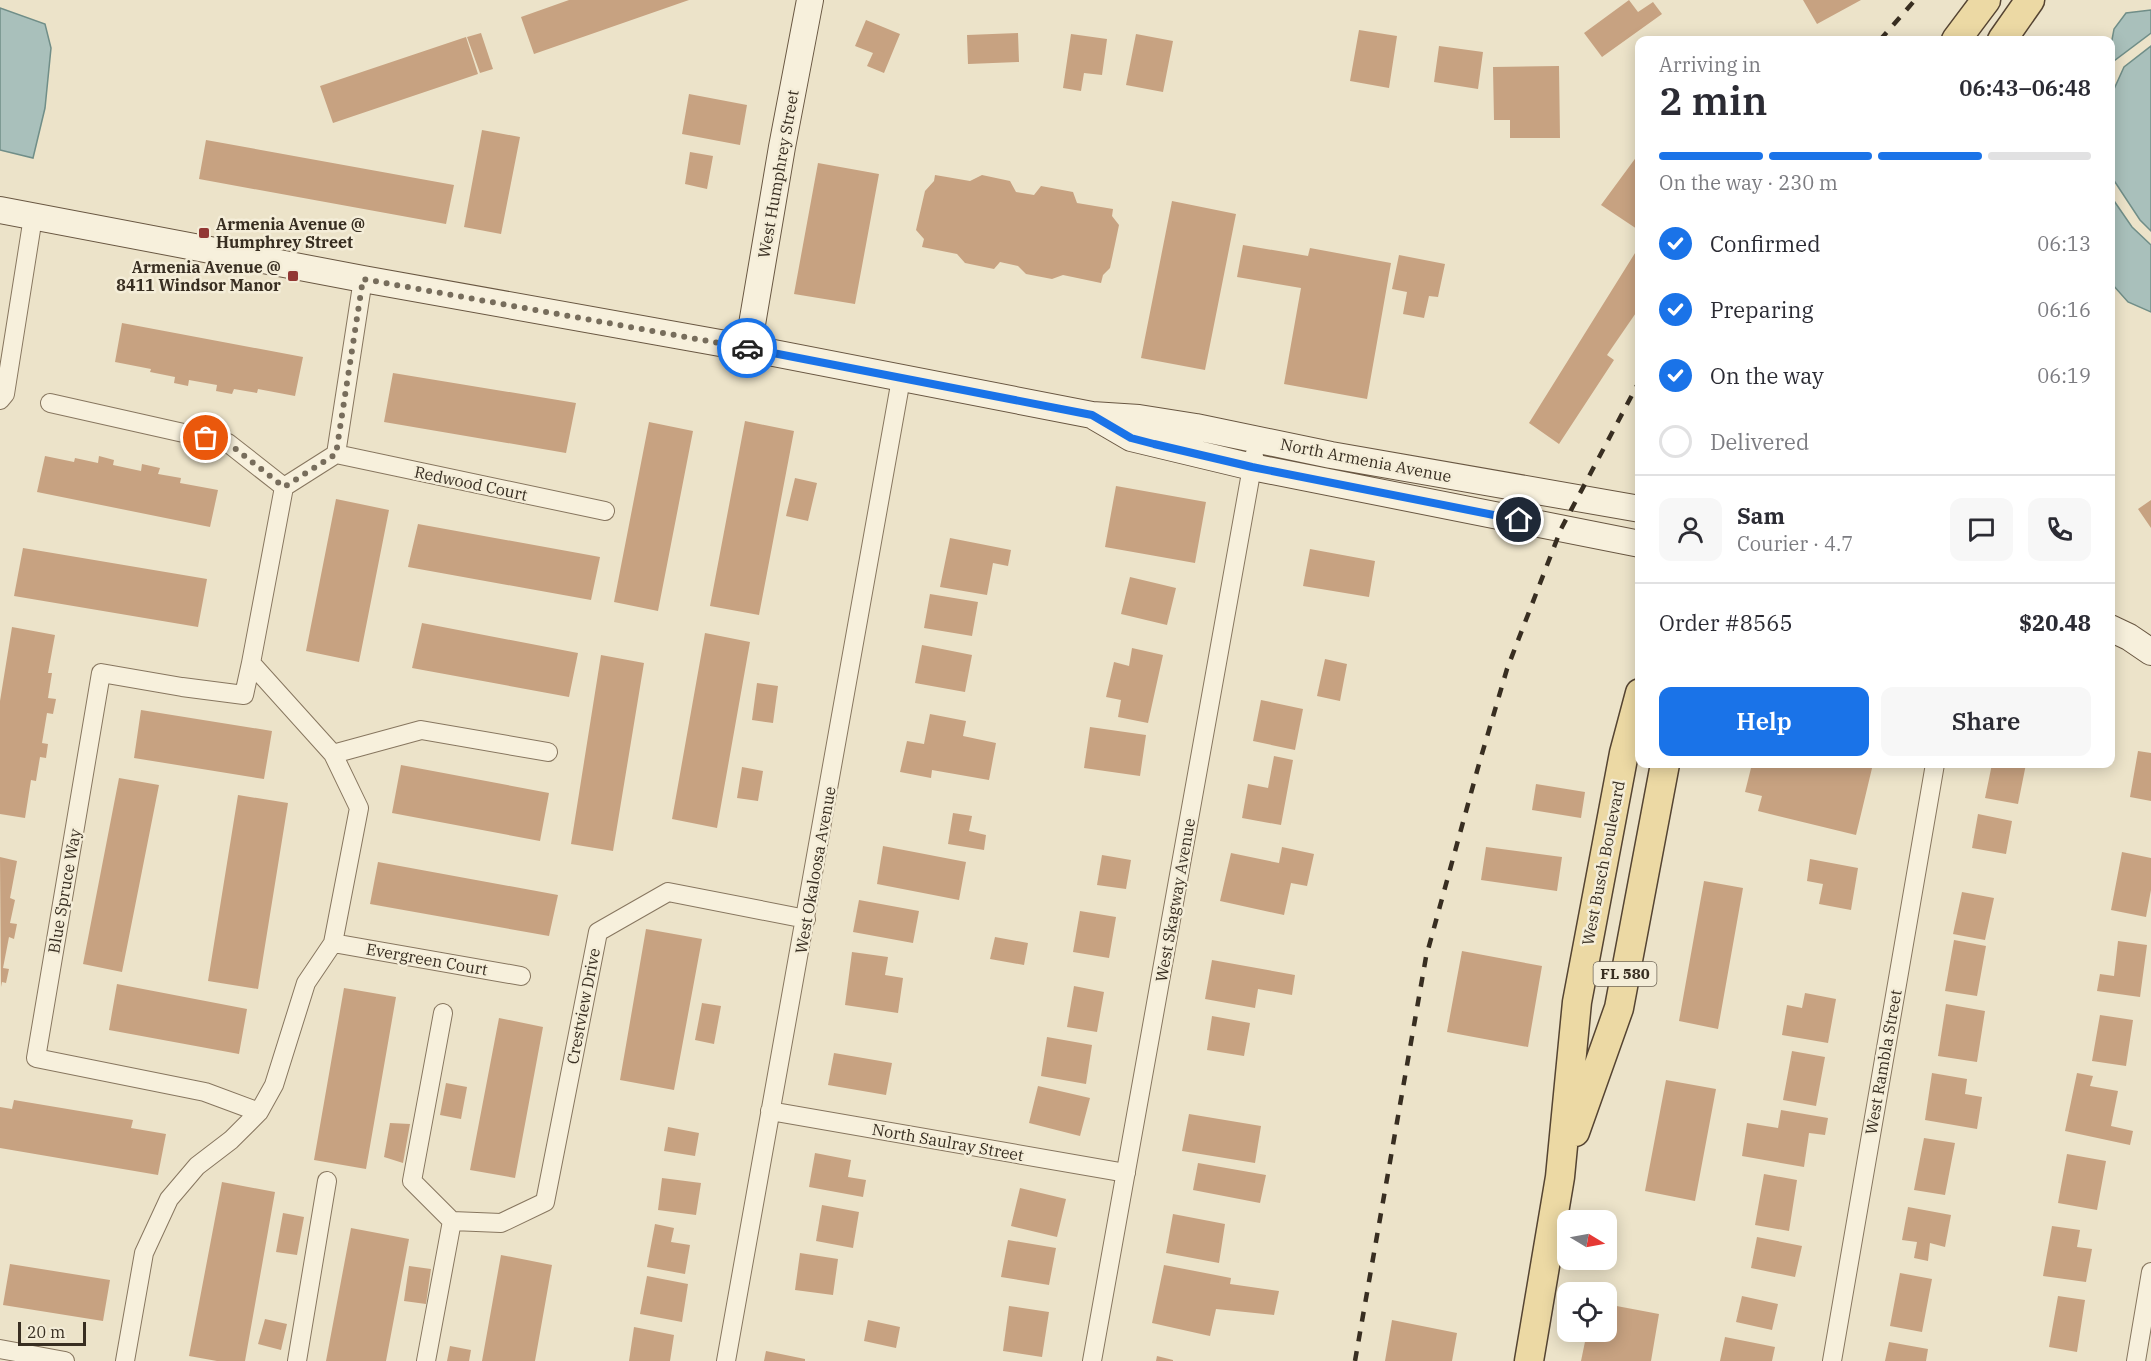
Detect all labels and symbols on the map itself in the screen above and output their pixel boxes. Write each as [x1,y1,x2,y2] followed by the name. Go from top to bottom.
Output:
[753,88,803,260] street label: West Humphrey Street
[216,214,365,252] place label: Armenia Avenue @ Humphrey Street
[197,226,211,240] marker: Armenia Avenue @ Humphrey Street
[116,257,281,295] place label: Armenia Avenue @ 8411 Windsor Manor
[286,269,300,283] marker: Armenia Avenue @ 8411 Windsor Manor
[717,318,777,378] courier
[180,412,231,463] pin
[1279,434,1453,486] street label: North Armenia Avenue
[413,461,530,505] street label: Redwood Court
[1493,494,1544,545] pin
[1577,779,1629,947] street label: West Busch Boulevard
[790,785,840,955] street label: West Okaloosa Avenue
[1151,817,1199,983] street label: West Skagway Avenue
[43,827,85,955] street label: Blue Spruce Way
[365,938,490,980] street label: Evergreen Court
[562,946,604,1066] street label: Crestview Drive
[1594,962,1656,986] road number: FL 580
[1860,988,1906,1136] street label: West Rambla Street
[871,1119,1026,1165] street label: North Saulray Street
[1557,1210,1617,1270] north arrow
[18,1319,86,1346] scale bar

